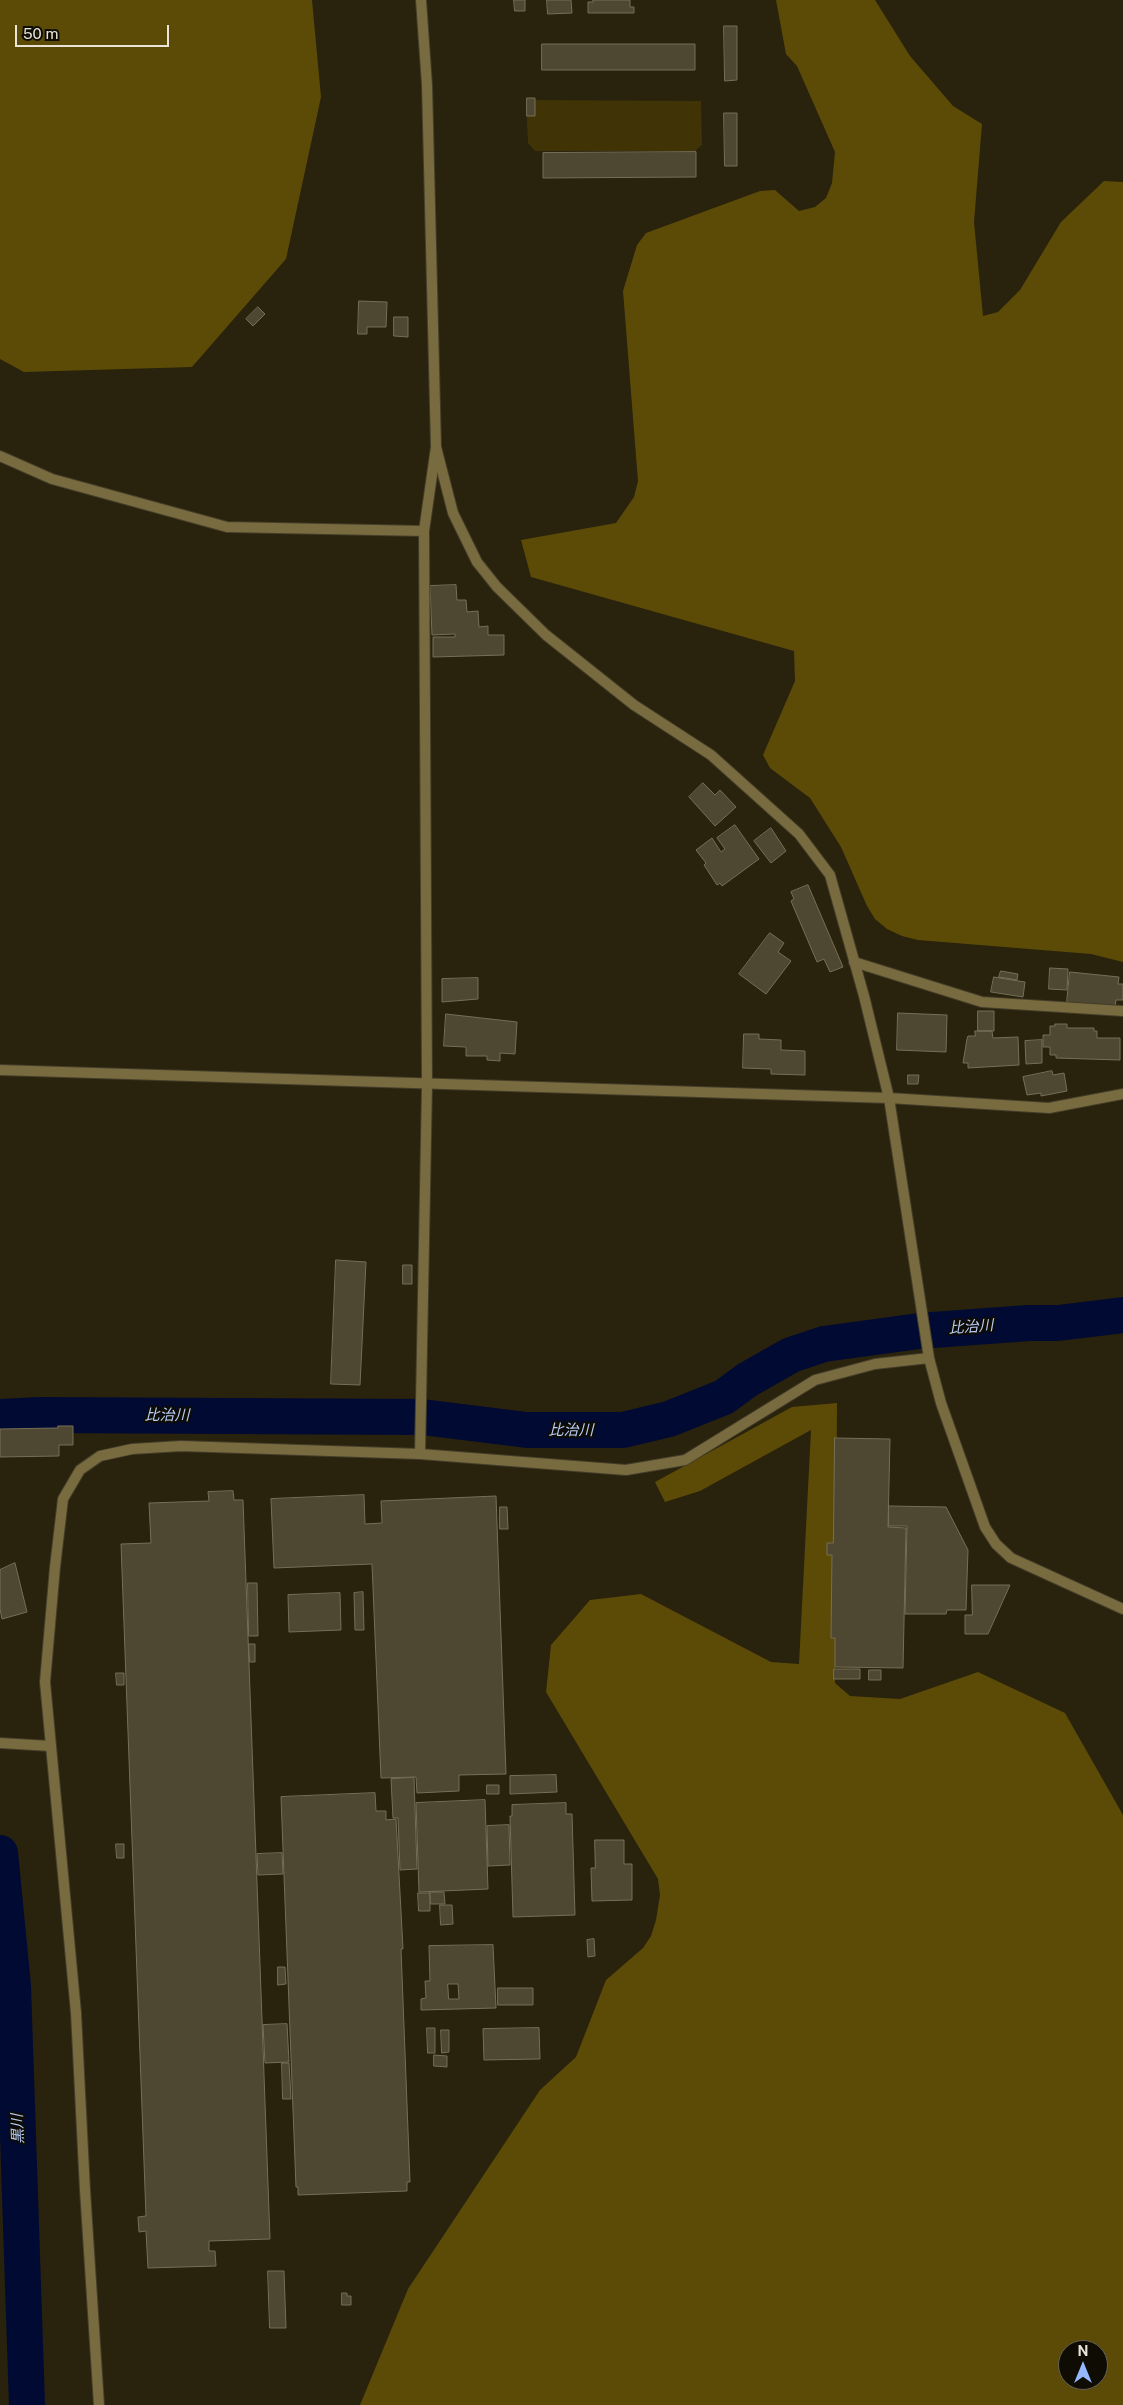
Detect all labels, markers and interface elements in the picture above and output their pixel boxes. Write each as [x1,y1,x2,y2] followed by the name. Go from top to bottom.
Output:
[18,15,171,47] scale bar
[23,25,58,42] text: 50 m
[948,1316,994,1338] water label: 比治川
[145,1406,189,1424] water label: 比治川
[549,1421,593,1439] water label: 比治川
[8,2114,28,2144] water label: 黒川
[1058,2340,1108,2390] north arrow
[1078,2343,1088,2359] text: N

